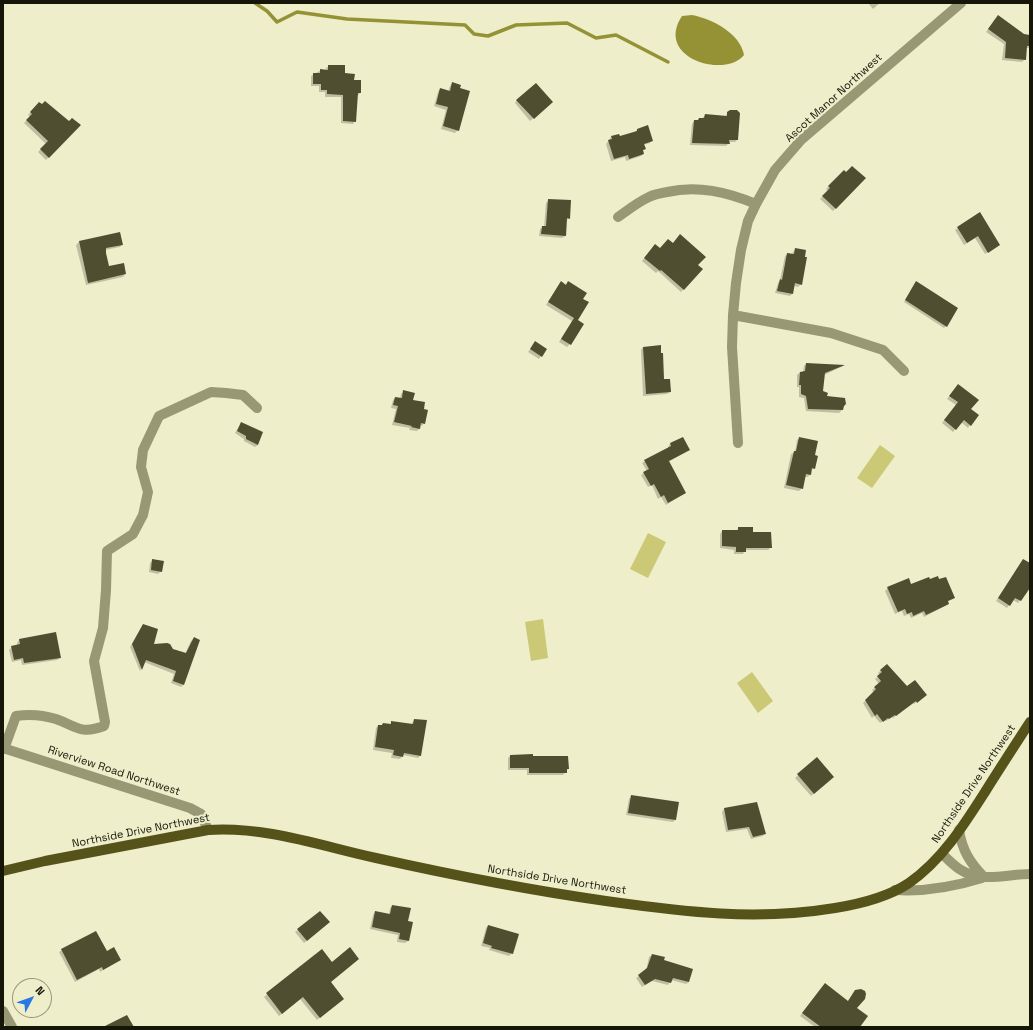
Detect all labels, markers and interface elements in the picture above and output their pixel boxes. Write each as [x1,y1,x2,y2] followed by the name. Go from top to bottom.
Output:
[783,51,885,145] street label: Ascot Manor Northwest
[929,722,1019,846] street label: Northside Drive Northwest
[46,743,182,799] street label: Riverview Road Northwest
[71,811,211,851] street label: Northside Drive Northwest
[487,863,627,897] street label: Northside Drive Northwest
[12,978,52,1018] north arrow
[33,983,48,998] text: N

